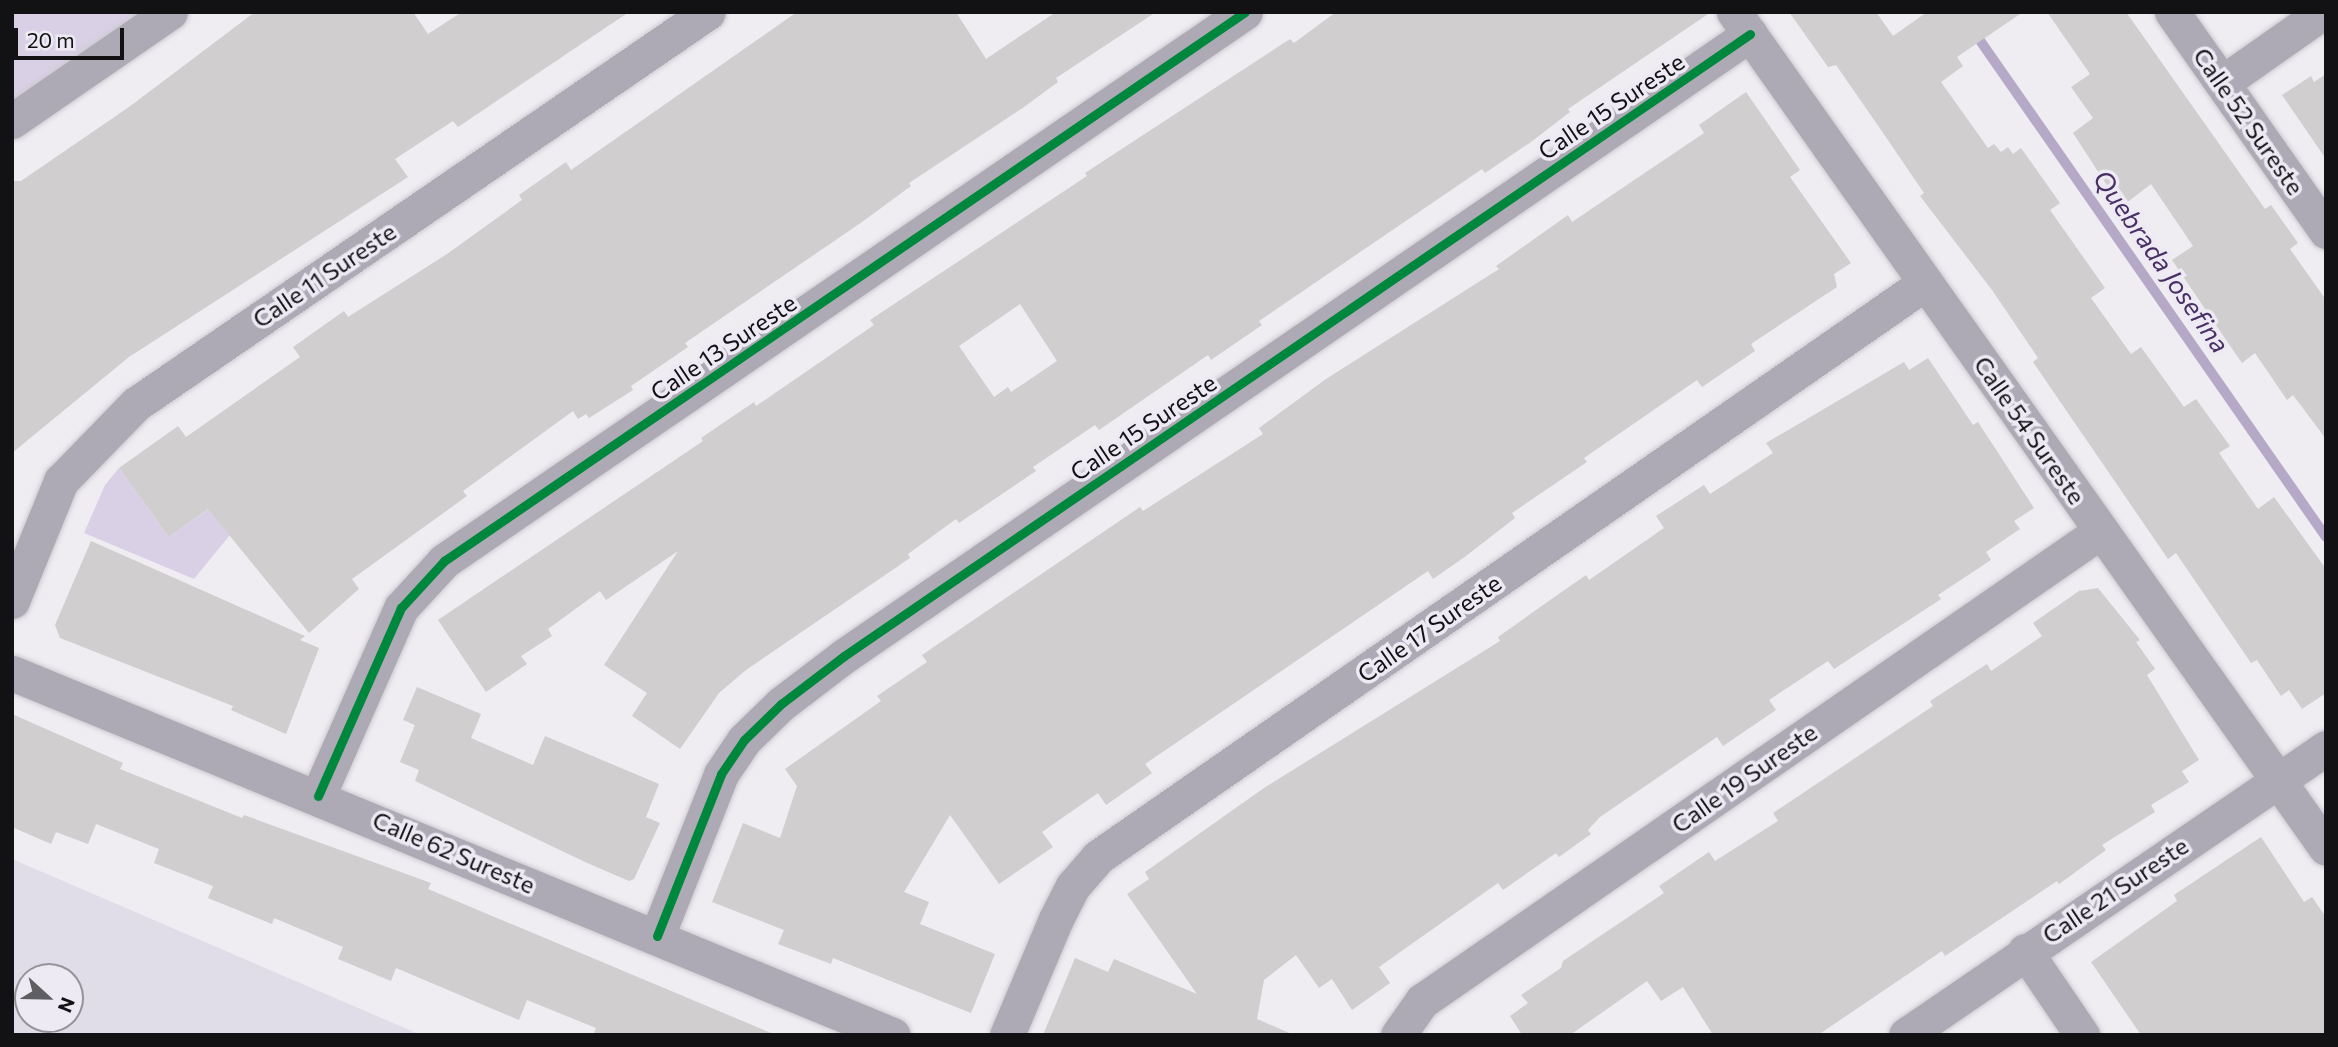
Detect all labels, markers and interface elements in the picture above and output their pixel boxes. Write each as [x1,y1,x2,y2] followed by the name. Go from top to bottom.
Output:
[18,14,128,58] scale bar
[27,27,75,52] text: 20 m
[2188,42,2310,200] street label: Calle 52 Sureste
[1533,47,1689,165] street label: Calle 15 Sureste
[2087,164,2237,358] water label: Quebrada Josefina
[247,217,401,333] street label: Calle 11 Sureste
[645,288,801,406] street label: Calle 13 Sureste
[1968,351,2092,509] street label: Calle 54 Sureste
[1065,368,1221,486] street label: Calle 15 Sureste
[1352,568,1506,688] street label: Calle 17 Sureste
[1666,717,1822,839] street label: Calle 19 Sureste
[369,805,539,899] street label: Calle 62 Sureste
[2037,831,2193,949] street label: Calle 21 Sureste
[14,963,84,1033] north arrow
[54,994,80,1016] text: N

